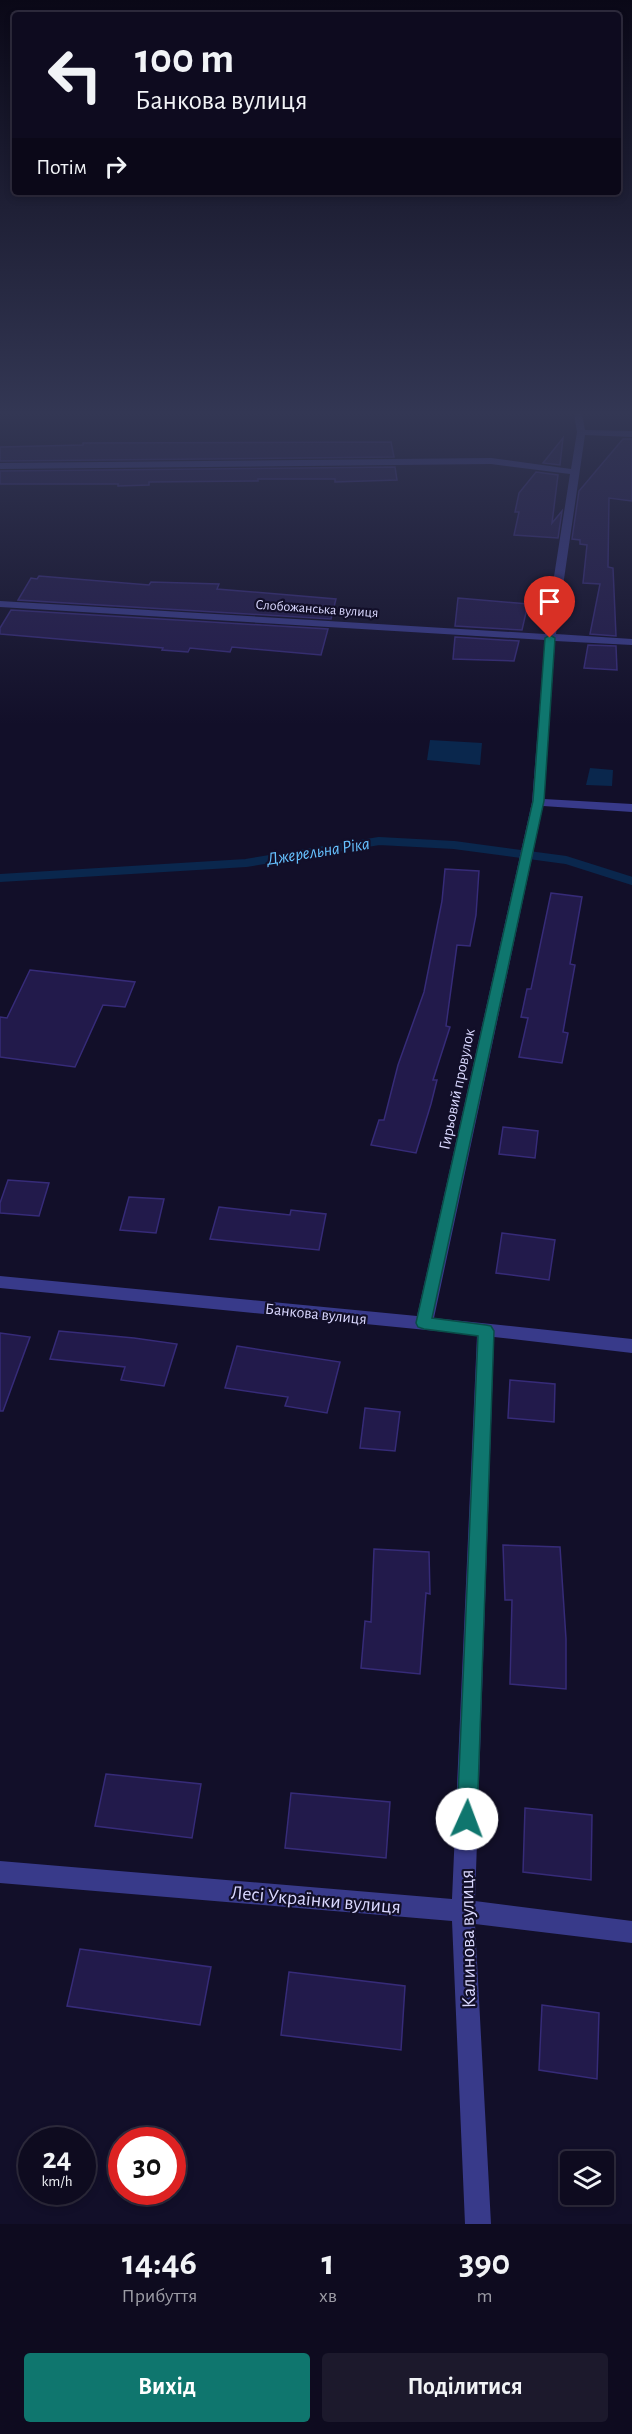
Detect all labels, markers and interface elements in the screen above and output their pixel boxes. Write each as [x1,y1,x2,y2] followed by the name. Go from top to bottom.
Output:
[36,36,114,114] icon: left
[135,38,234,80] text: 100 m
[135,87,308,114] text: Банкова вулиця
[99,150,132,183] icon: right
[36,156,87,178] text: Потім
[524,576,575,638] pin
[533,585,566,618] icon: arrive
[255,598,379,620] street label: Слобожанська вулиця
[264,835,371,869] water label: Джерельна Ріка
[436,1027,479,1151] street label: Гирьовий провулок
[264,1301,368,1328] street label: Банкова вулиця
[435,1787,499,1851] position arrow
[457,1869,479,2009] street label: Калинова вулиця
[230,1883,402,1917] street label: Лесі Українки вулиця
[108,2127,186,2205] speed limit sign: 30
[42,2144,72,2174] text: 24
[560,2151,614,2205] map controls
[560,2151,614,2205] button: layers
[42,2174,72,2189] text: km/h
[122,2245,197,2281] text: 14:46
[322,2245,335,2281] text: 1
[459,2245,510,2281] text: 390
[122,2286,197,2306] text: Прибуття
[319,2286,337,2306] text: хв
[477,2286,493,2306] text: m
[24,2353,310,2422] button: Вихід
[322,2353,608,2422] button: Поділитися

